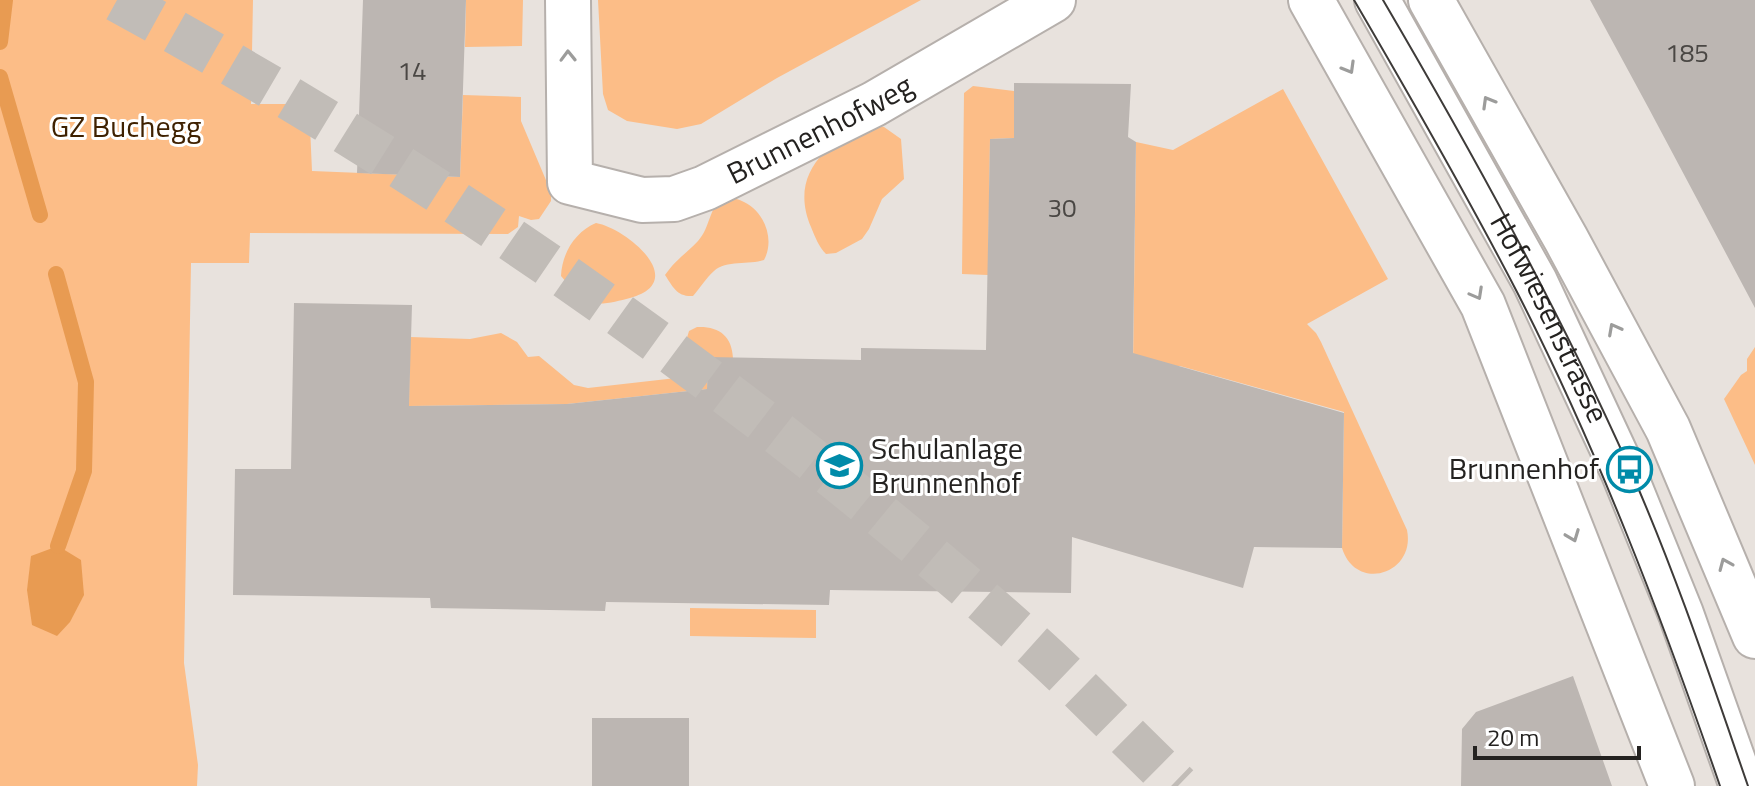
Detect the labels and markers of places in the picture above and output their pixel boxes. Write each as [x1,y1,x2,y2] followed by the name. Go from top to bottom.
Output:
[871,425,1023,505] place label: Schulanlage Brunnenhof
[816,442,864,490] school or university icon: Schulanlage Brunnenhof
[1449,445,1599,491] place label: Brunnenhof
[1606,445,1654,493] bus stop icon: Brunnenhof

